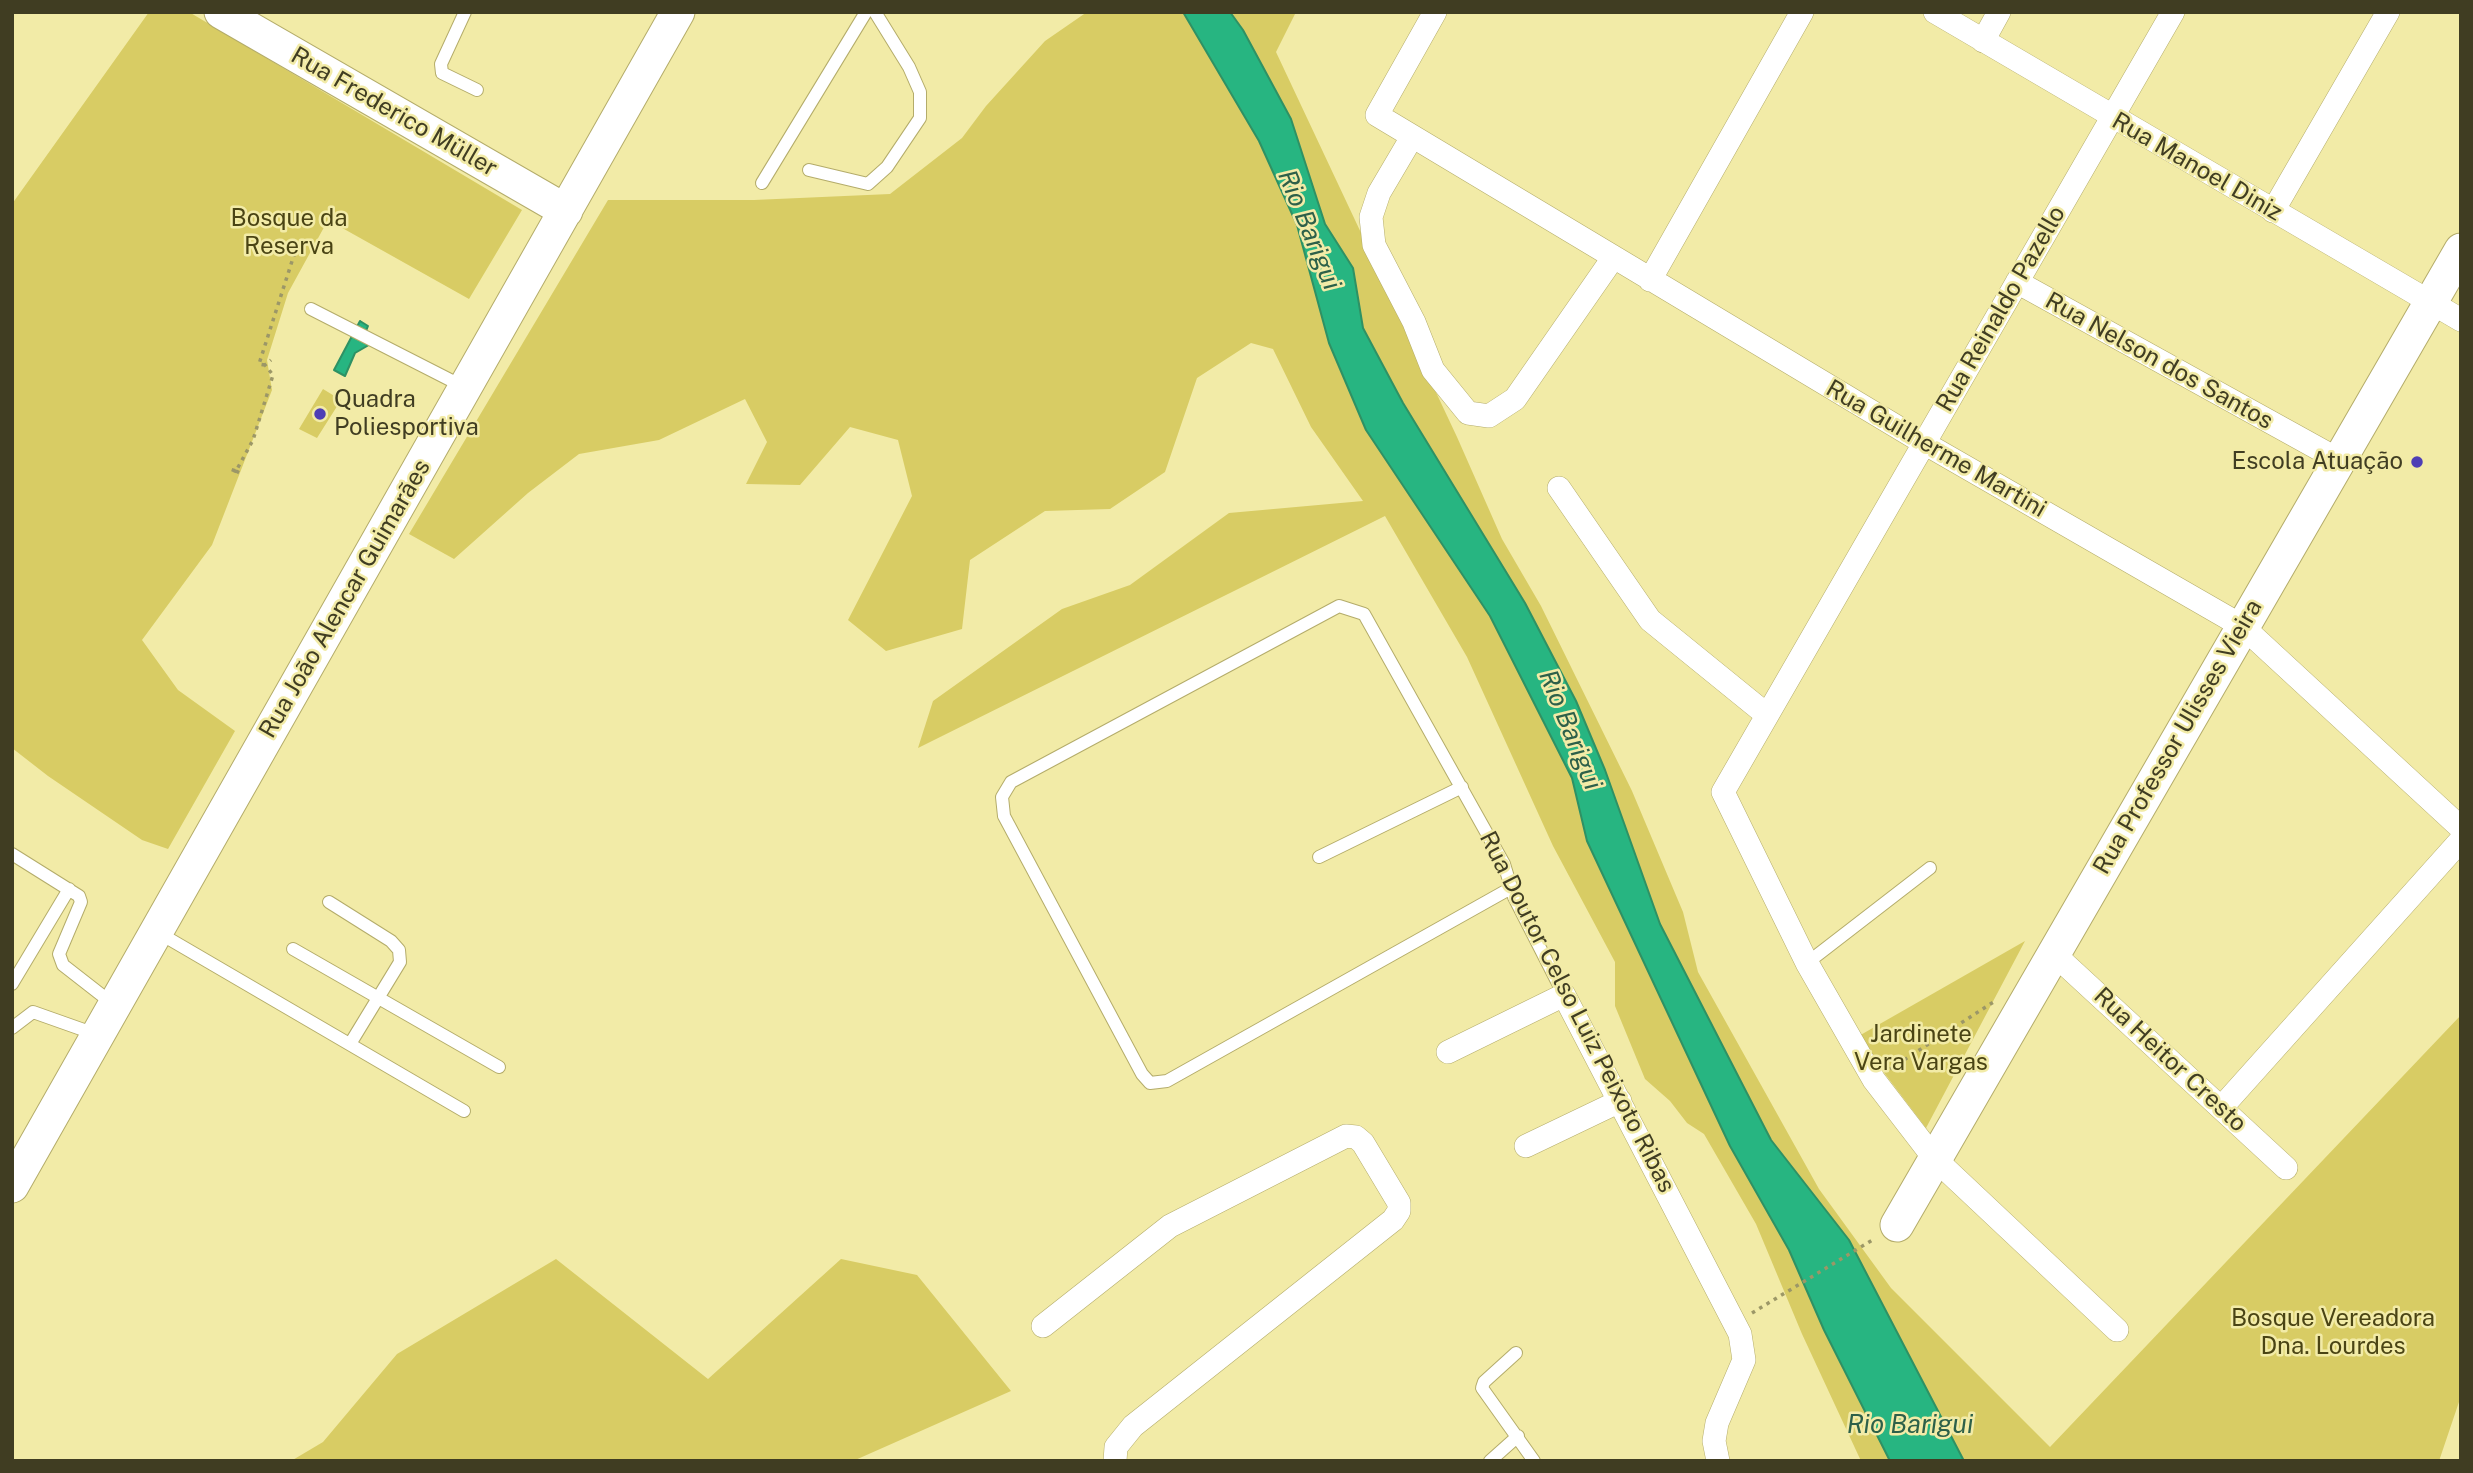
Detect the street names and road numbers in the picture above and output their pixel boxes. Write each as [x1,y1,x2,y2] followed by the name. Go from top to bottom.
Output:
[286,41,502,183] street label: Rua Frederico Müller
[2107,107,2287,227] street label: Rua Manoel Diniz
[1930,201,2072,417] street label: Rua Reinaldo Pazello
[2040,286,2278,436] street label: Rua Nelson dos Santos
[1821,374,2051,524] street label: Rua Guilherme Martini
[253,455,437,743] street label: Rua João Alencar Guimarães
[2087,595,2269,879] street label: Rua Professor Ulisses Vieira
[1473,827,1681,1197] street label: Rua Doutor Celso Luiz Peixoto Ribas
[2088,982,2252,1138] street label: Rua Heitor Cresto

